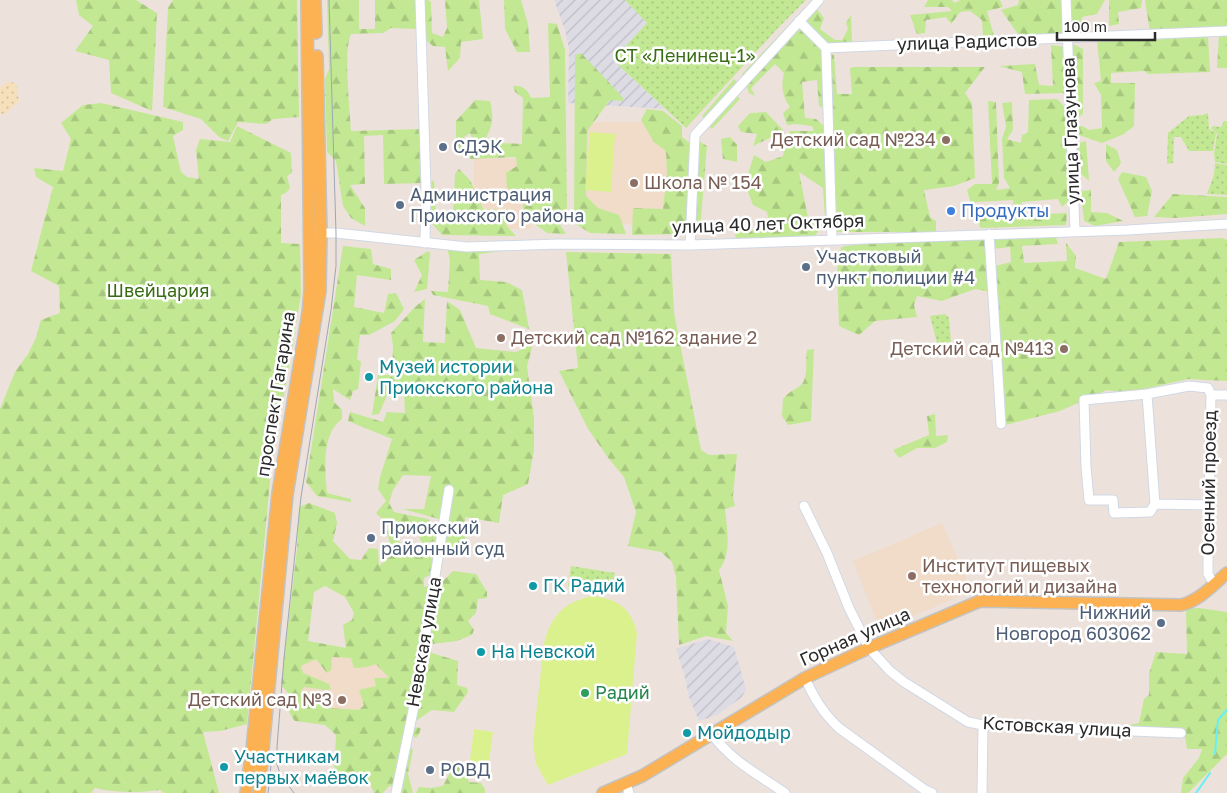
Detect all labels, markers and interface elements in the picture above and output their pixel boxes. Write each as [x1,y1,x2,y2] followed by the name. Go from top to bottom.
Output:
[1057,10,1154,42] scale bar
[1064,17,1107,35] text: 100 m
[896,28,1038,54] street label: улица Радистов
[615,44,755,66] park label: СТ «Ленинец-1»
[1056,57,1084,205] street label: улица Глазунова
[770,128,936,150] place label: Детский сад №234
[940,134,952,146] marker: Детский сад №234
[453,135,503,157] place label: СДЭК
[437,141,449,153] marker: СДЭК
[644,171,762,193] place label: Школа № 154
[628,177,640,189] marker: Школа № 154
[410,183,585,226] place label: Администрация Приокского района
[394,199,406,211] marker: Администрация Приокского района
[961,199,1049,221] place label: Продукты
[945,205,957,217] marker: Продукты
[671,209,865,237] street label: улица 40 лет Октября
[816,245,975,288] place label: Участковый пункт полиции #4
[800,261,812,273] marker: Участковый пункт полиции #4
[107,279,209,301] park label: Швейцария
[251,310,299,478] street label: проспект Гагарина
[511,326,757,348] place label: Детский сад №162 здание 2
[495,332,507,344] marker: Детский сад №162 здание 2
[890,337,1054,359] place label: Детский сад №413
[1058,343,1070,355] marker: Детский сад №413
[379,355,554,398] place label: Музей истории Приокского района
[363,371,375,383] marker: Музей истории Приокского района
[1196,410,1220,556] street label: Осенний проезд
[381,516,505,559] place label: Приокский районный суд
[365,532,377,544] marker: Приокский районный суд
[922,554,1117,597] place label: Институт пищевых технологий и дизайна
[906,570,918,582] marker: Институт пищевых технологий и дизайна
[543,574,625,596] place label: ГК Радий
[401,575,445,709] street label: Невская улица
[527,580,539,592] marker: ГК Радий
[995,601,1151,644] place label: Нижний Новгород 603062
[796,602,913,670] street label: Горная улица
[1155,617,1167,629] marker: Нижний Новгород 603062
[491,640,595,662] place label: На Невской
[475,646,487,658] marker: На Невской
[595,681,650,703] place label: Радий
[579,687,591,699] marker: Радий
[188,688,332,710] place label: Детский сад №3
[336,694,348,706] marker: Детский сад №3
[982,711,1132,741] street label: Кстовская улица
[697,721,791,743] place label: Мойдодыр
[681,727,693,739] marker: Мойдодыр
[234,745,369,788] place label: Участникам первых маёвок
[440,758,490,780] place label: РОВД
[218,761,230,773] marker: Участникам первых маёвок
[424,764,436,776] marker: РОВД

